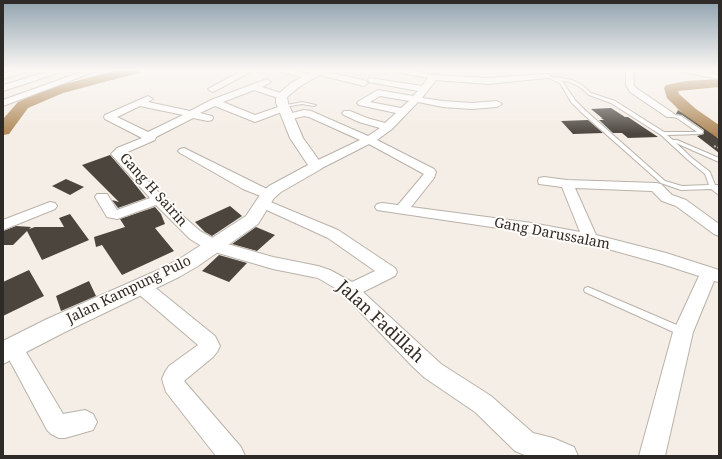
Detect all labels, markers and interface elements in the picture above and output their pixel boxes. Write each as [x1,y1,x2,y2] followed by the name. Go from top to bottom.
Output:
[116,150,190,230] street label: Gang H Sairin
[493,215,611,253] street label: Gang Darussalam
[64,253,194,327] street label: Jalan Kampung Pulo
[332,276,428,368] street label: Jalan Fadillah

